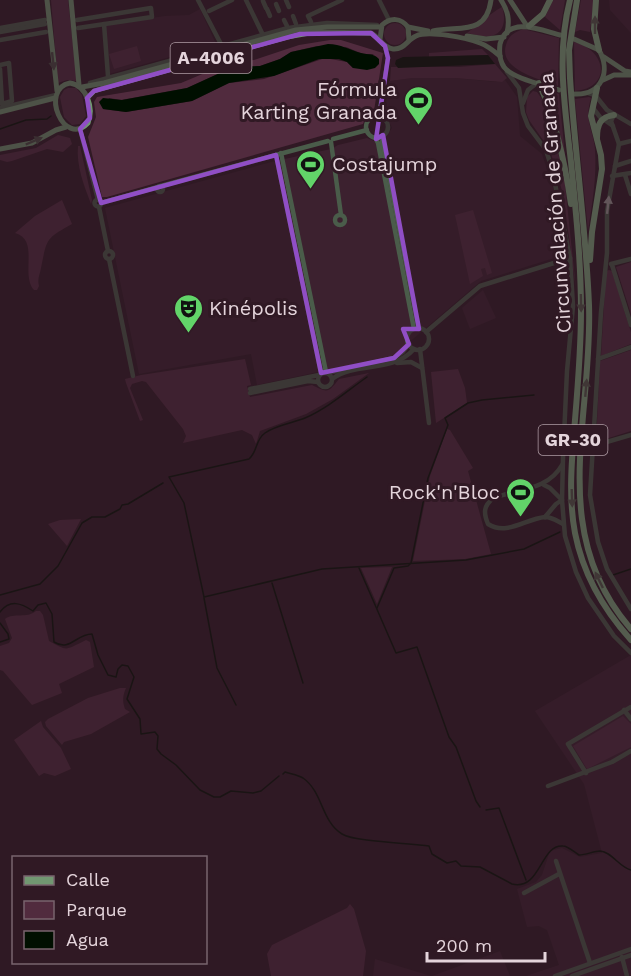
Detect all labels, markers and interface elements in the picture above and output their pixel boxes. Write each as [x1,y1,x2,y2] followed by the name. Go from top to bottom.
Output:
[590,15,600,34] one-way arrow
[170,43,252,73] road number: A-4006
[48,52,58,71] one-way arrow
[534,72,576,334] street label: Circunvalación de Granada
[241,77,397,124] place label: Fórmula Karting Granada
[402,84,434,126] sports icon: Fórmula Karting Granada
[26,137,43,146] one-way arrow
[295,148,327,190] sports icon: Costajump
[332,152,437,176] place label: Costajump
[603,196,613,215] one-way arrow
[172,292,204,334] theatre icon: Kinépolis
[576,294,586,313] one-way arrow
[209,296,298,320] place label: Kinépolis
[581,379,591,398] one-way arrow
[538,425,608,455] road number: GR-30
[505,476,537,518] sports icon: Rock'n'Bloc
[389,480,500,504] place label: Rock'n'Bloc
[567,489,576,508] one-way arrow
[594,571,604,588] one-way arrow
[12,856,207,964] legend
[66,869,110,890] text: Calle
[66,899,127,920] text: Parque
[427,925,546,963] scale bar
[66,929,109,950] text: Agua
[436,935,492,956] text: 200 m

